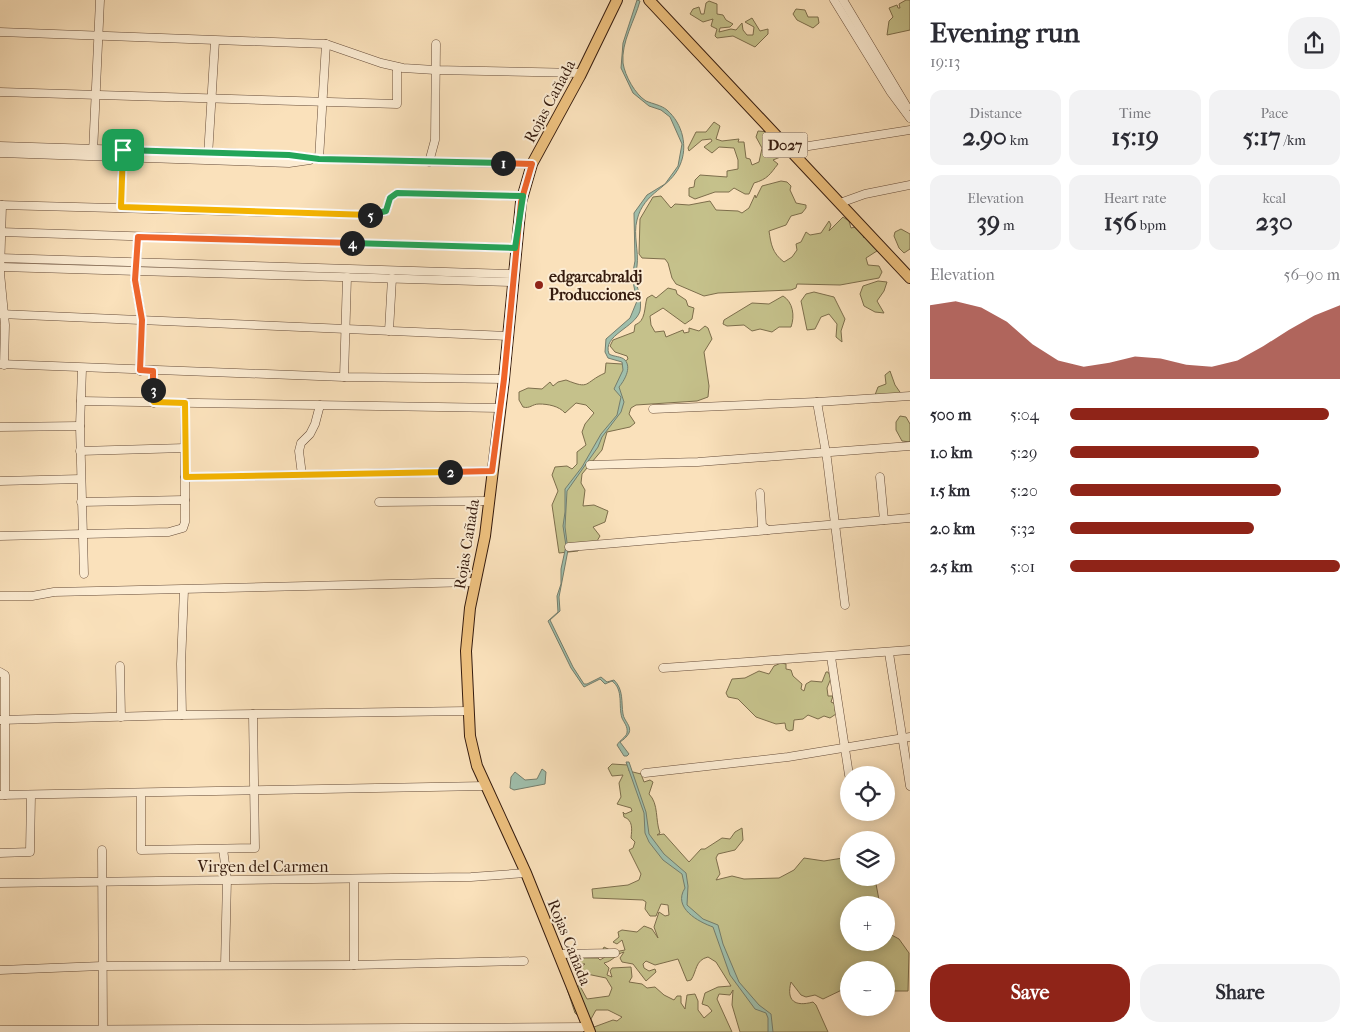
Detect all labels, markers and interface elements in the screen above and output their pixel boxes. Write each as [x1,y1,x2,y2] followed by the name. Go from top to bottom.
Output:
[930,16,1080,49] text: Evening run
[1288,17,1340,69] button: share
[930,52,960,71] text: 19:13
[520,56,580,146] street label: Rojas Cañada
[969,105,1022,122] text: Distance
[1119,105,1151,122] text: Time
[1260,105,1288,122] text: Pace
[963,122,1007,151] text: 2.90
[1111,122,1159,151] text: 15:19
[1243,122,1281,151] text: 5:17
[102,129,144,171] pin
[762,132,808,158] road number: D027
[1007,132,1029,149] text: km
[1281,132,1306,149] text: /km
[109,136,137,164] icon: arrive
[490,150,516,176] pin: 1
[501,155,506,172] text: 1
[967,190,1024,207] text: Elevation
[1104,190,1166,207] text: Heart rate
[1263,190,1286,207] text: kcal
[358,202,382,228] pin: 5
[367,207,374,224] text: 5
[977,207,1000,236] text: 39
[1104,207,1137,236] text: 156
[1256,207,1293,236] text: 230
[1000,217,1015,234] text: m
[1137,217,1166,234] text: bpm
[340,230,364,256] pin: 4
[348,235,357,252] text: 4
[930,265,995,284] text: Elevation
[1283,265,1340,284] text: 56–90 m
[549,267,642,304] place label: edgarcabraldj Producciones
[533,279,545,291] marker: edgarcabraldj Producciones
[140,378,166,402] pin: 3
[151,382,156,399] text: 3
[930,405,971,424] text: 500 m
[1010,405,1039,424] text: 5:04
[930,443,973,462] text: 1.0 km
[1010,443,1037,462] text: 5:29
[438,460,462,484] pin: 2
[447,464,454,481] text: 2
[930,481,970,500] text: 1.5 km
[1010,481,1038,500] text: 5:20
[450,497,483,591] street label: Rojas Cañada
[930,519,975,538] text: 2.0 km
[1010,519,1036,538] text: 5:32
[930,557,973,576] text: 2.5 km
[1010,557,1035,576] text: 5:01
[840,766,895,1016] map controls
[840,766,895,821] button: locate
[840,831,895,886] button: layers
[197,857,329,876] street label: Virgen del Carmen
[544,896,596,989] street label: Rojas Cañada
[840,896,895,951] button: +
[840,961,895,1016] button: −
[930,964,1130,1022] button: Save
[1140,964,1340,1022] button: Share

